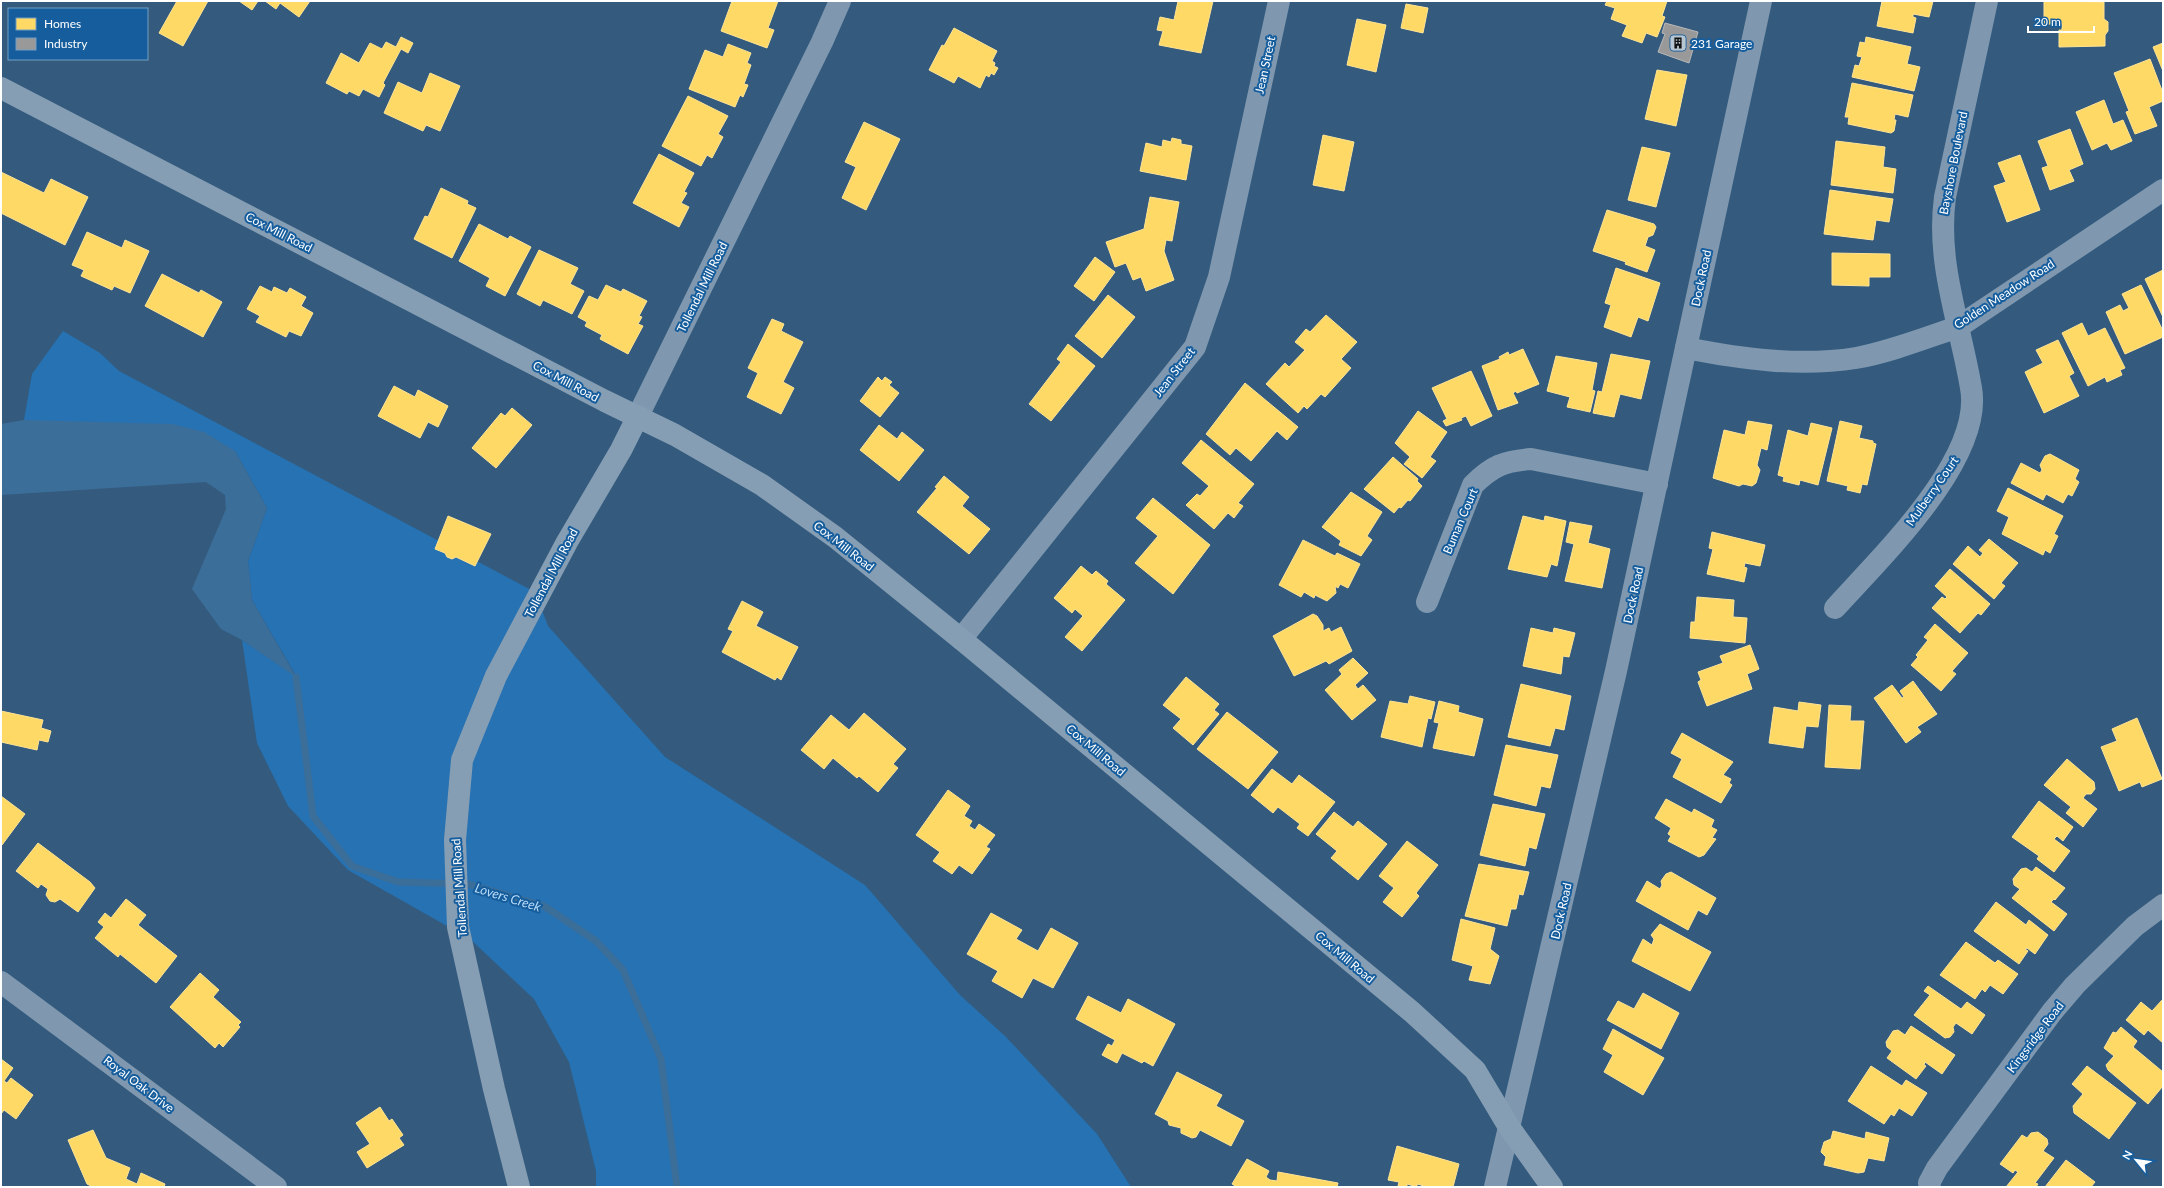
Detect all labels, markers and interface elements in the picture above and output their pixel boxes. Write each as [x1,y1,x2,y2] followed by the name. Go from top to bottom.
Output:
[8,8,148,60] legend
[2028,8,2094,34] scale bar
[2034,14,2061,29] text: 20 m
[44,16,81,31] text: Homes
[1668,33,1688,53] building icon: 231 Garage
[1252,34,1279,95] street label: Jean Street
[44,36,88,51] text: Industry
[1691,36,1752,51] place label: 231 Garage
[1936,110,1970,216] street label: Bayshore Boulevard
[243,209,315,255] street label: Cox Mill Road
[674,239,730,335] street label: Tollendal Mill Road
[1688,248,1714,308] street label: Dock Road
[1951,256,2057,332] street label: Golden Meadow Road
[1150,344,1198,400] street label: Jean Street
[530,357,602,405] street label: Cox Mill Road
[1903,453,1962,529] street label: Mulberry Court
[1439,485,1481,556] street label: Buman Court
[811,518,877,574] street label: Cox Mill Road
[521,526,581,620] street label: Tollendal Mill Road
[1620,565,1646,625] street label: Dock Road
[1063,721,1129,779] street label: Cox Mill Road
[448,838,470,938] street label: Tollendal Mill Road
[473,879,544,915] water label: Lovers Creek
[1547,881,1575,941] street label: Dock Road
[1312,928,1378,986] street label: Cox Mill Road
[2003,999,2067,1075] street label: Kingsridge Road
[101,1052,177,1116] street label: Royal Oak Drive
[2116,1140,2156,1180] north arrow
[2119,1148,2135,1162] text: N

